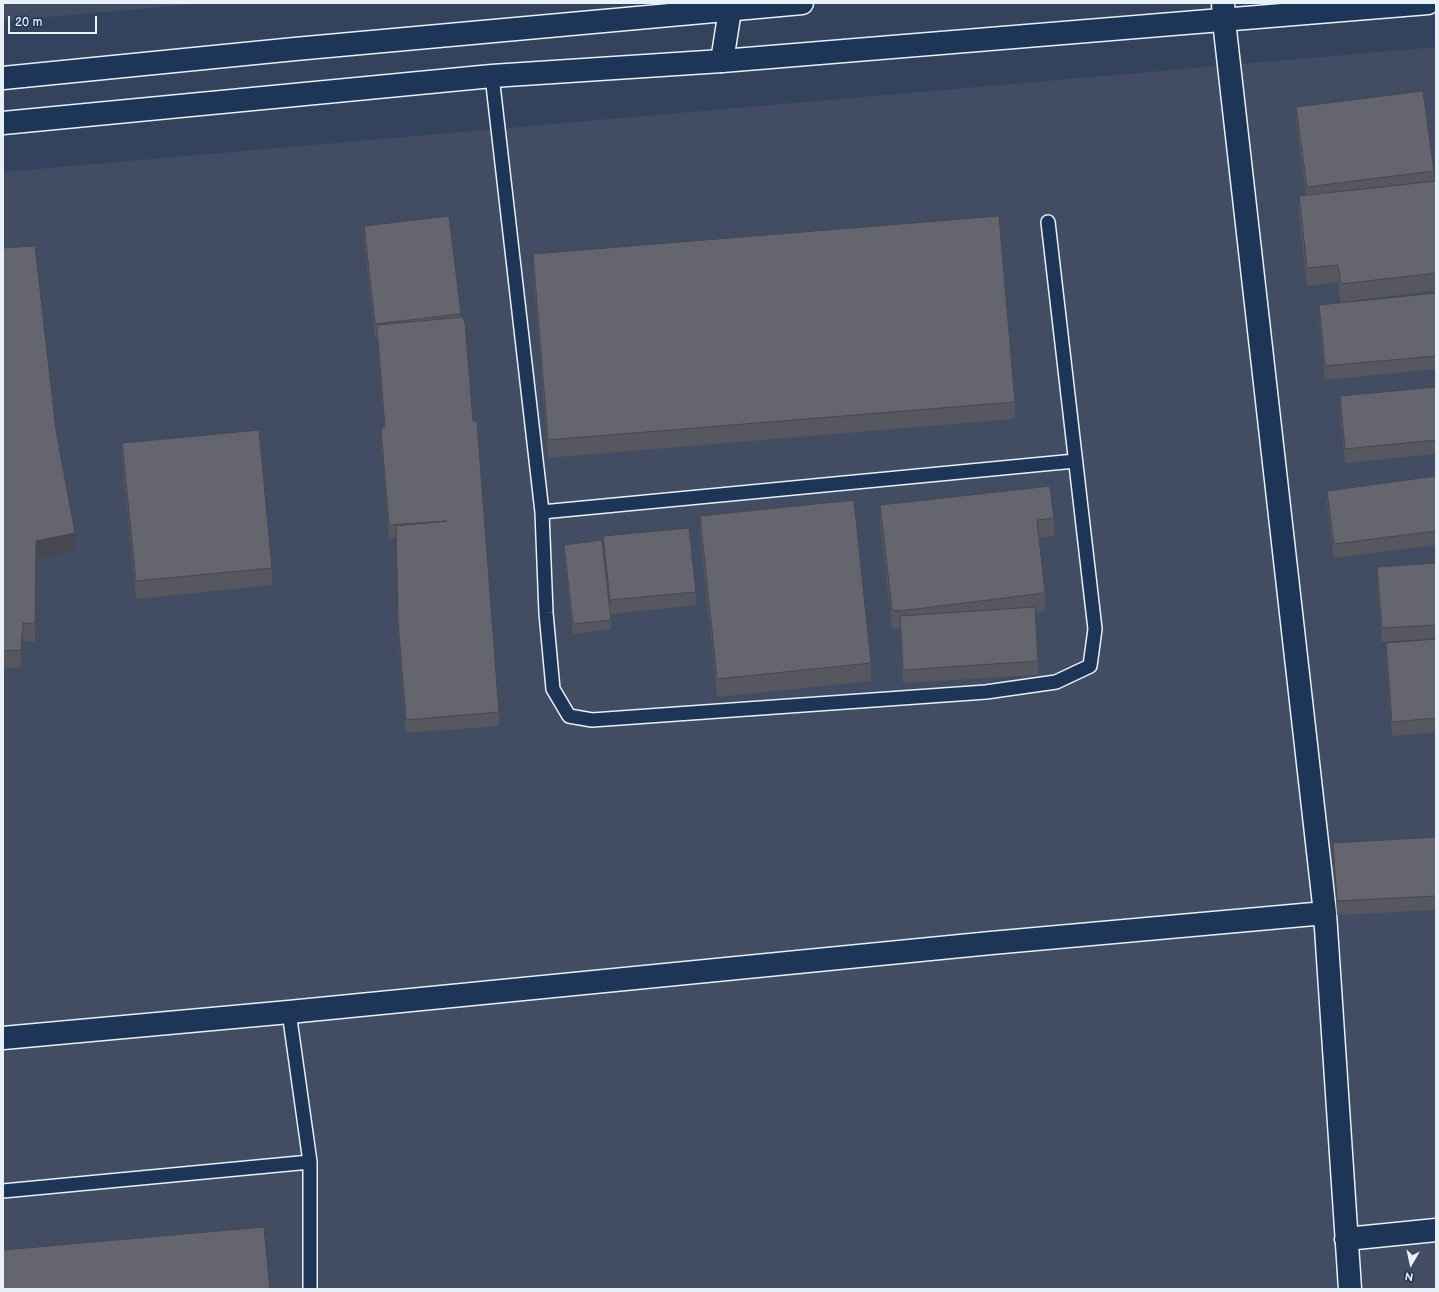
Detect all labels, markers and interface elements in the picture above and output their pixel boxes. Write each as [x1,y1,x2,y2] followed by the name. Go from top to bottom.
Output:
[10,8,99,34] scale bar
[15,15,42,30] text: 20 m
[1391,1244,1431,1284] north arrow
[1404,1269,1414,1283] text: N

